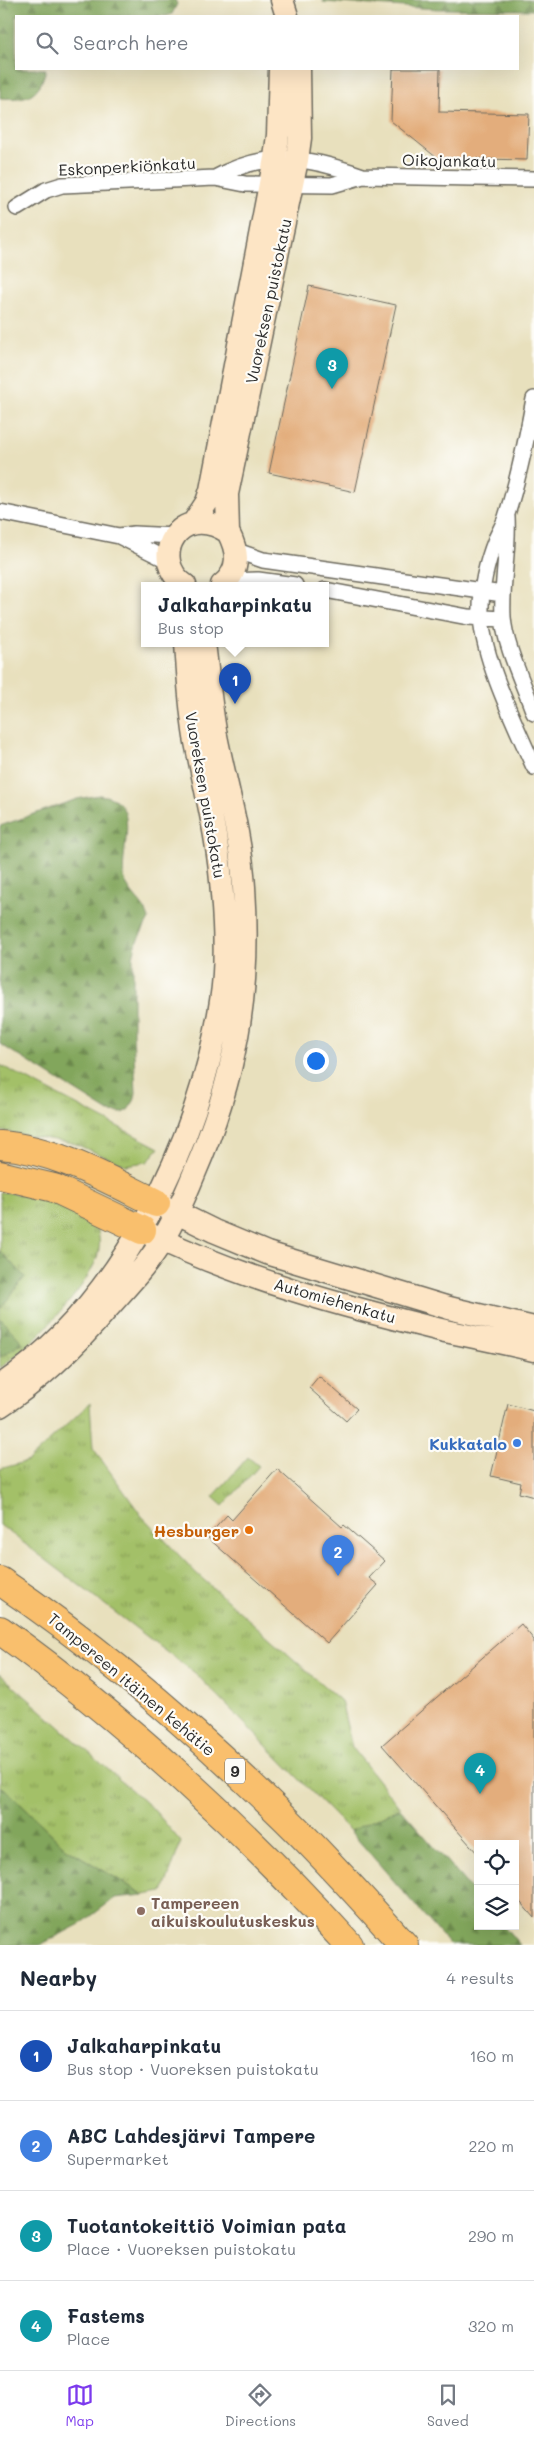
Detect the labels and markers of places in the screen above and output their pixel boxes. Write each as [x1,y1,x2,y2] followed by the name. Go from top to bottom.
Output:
[316,348,348,389] pin: 3
[219,663,251,704] pin: 1
[429,1433,507,1454] place label: Kukkatalo
[511,1437,523,1449] marker: Kukkatalo
[153,1520,239,1541] place label: Hesburger
[243,1524,255,1536] marker: Hesburger
[322,1535,354,1576] pin: 2
[464,1753,496,1794] pin: 4
[151,1892,315,1931] place label: Tampereen aikuiskoulutuskeskus
[135,1905,147,1917] marker: Tampereen aikuiskoulutuskeskus

